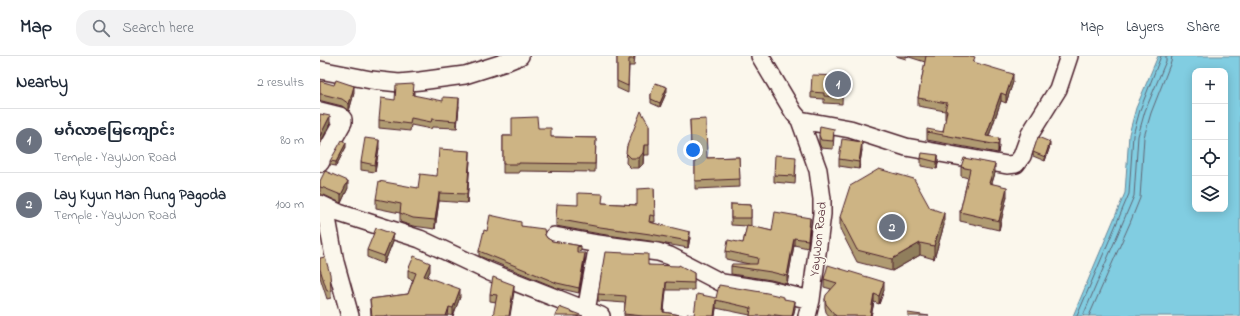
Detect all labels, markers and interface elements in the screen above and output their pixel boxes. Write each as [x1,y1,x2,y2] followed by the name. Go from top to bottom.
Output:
[76,10,356,46] search box
[20,14,52,41] text: Map
[90,17,112,39] icon: search
[122,17,194,39] text: Search here
[1080,17,1104,38] text: Map
[1126,17,1164,38] text: Layers
[1186,17,1220,38] text: Share
[1192,68,1228,212] map controls
[1192,68,1228,104] button: +
[825,69,851,99] pin: 1
[16,70,68,95] text: Nearby
[257,73,304,92] text: 2 results
[1192,104,1228,140] button: −
[54,120,175,142] text: မင်္ဂလာဧမြကျောင်း
[27,131,31,150] text: 1
[280,131,304,150] text: 80 m
[683,140,703,160] your location
[1192,140,1228,176] button: locate
[54,148,176,167] text: Temple · YayWon Road
[1192,176,1228,212] button: layers
[54,184,226,206] text: Lay Kyun Man Aung Pagoda
[26,195,32,214] text: 2
[275,195,304,214] text: 100 m
[805,200,833,278] street label: YayWon Road
[54,206,176,225] text: Temple · YayWon Road
[879,212,905,242] pin: 2

